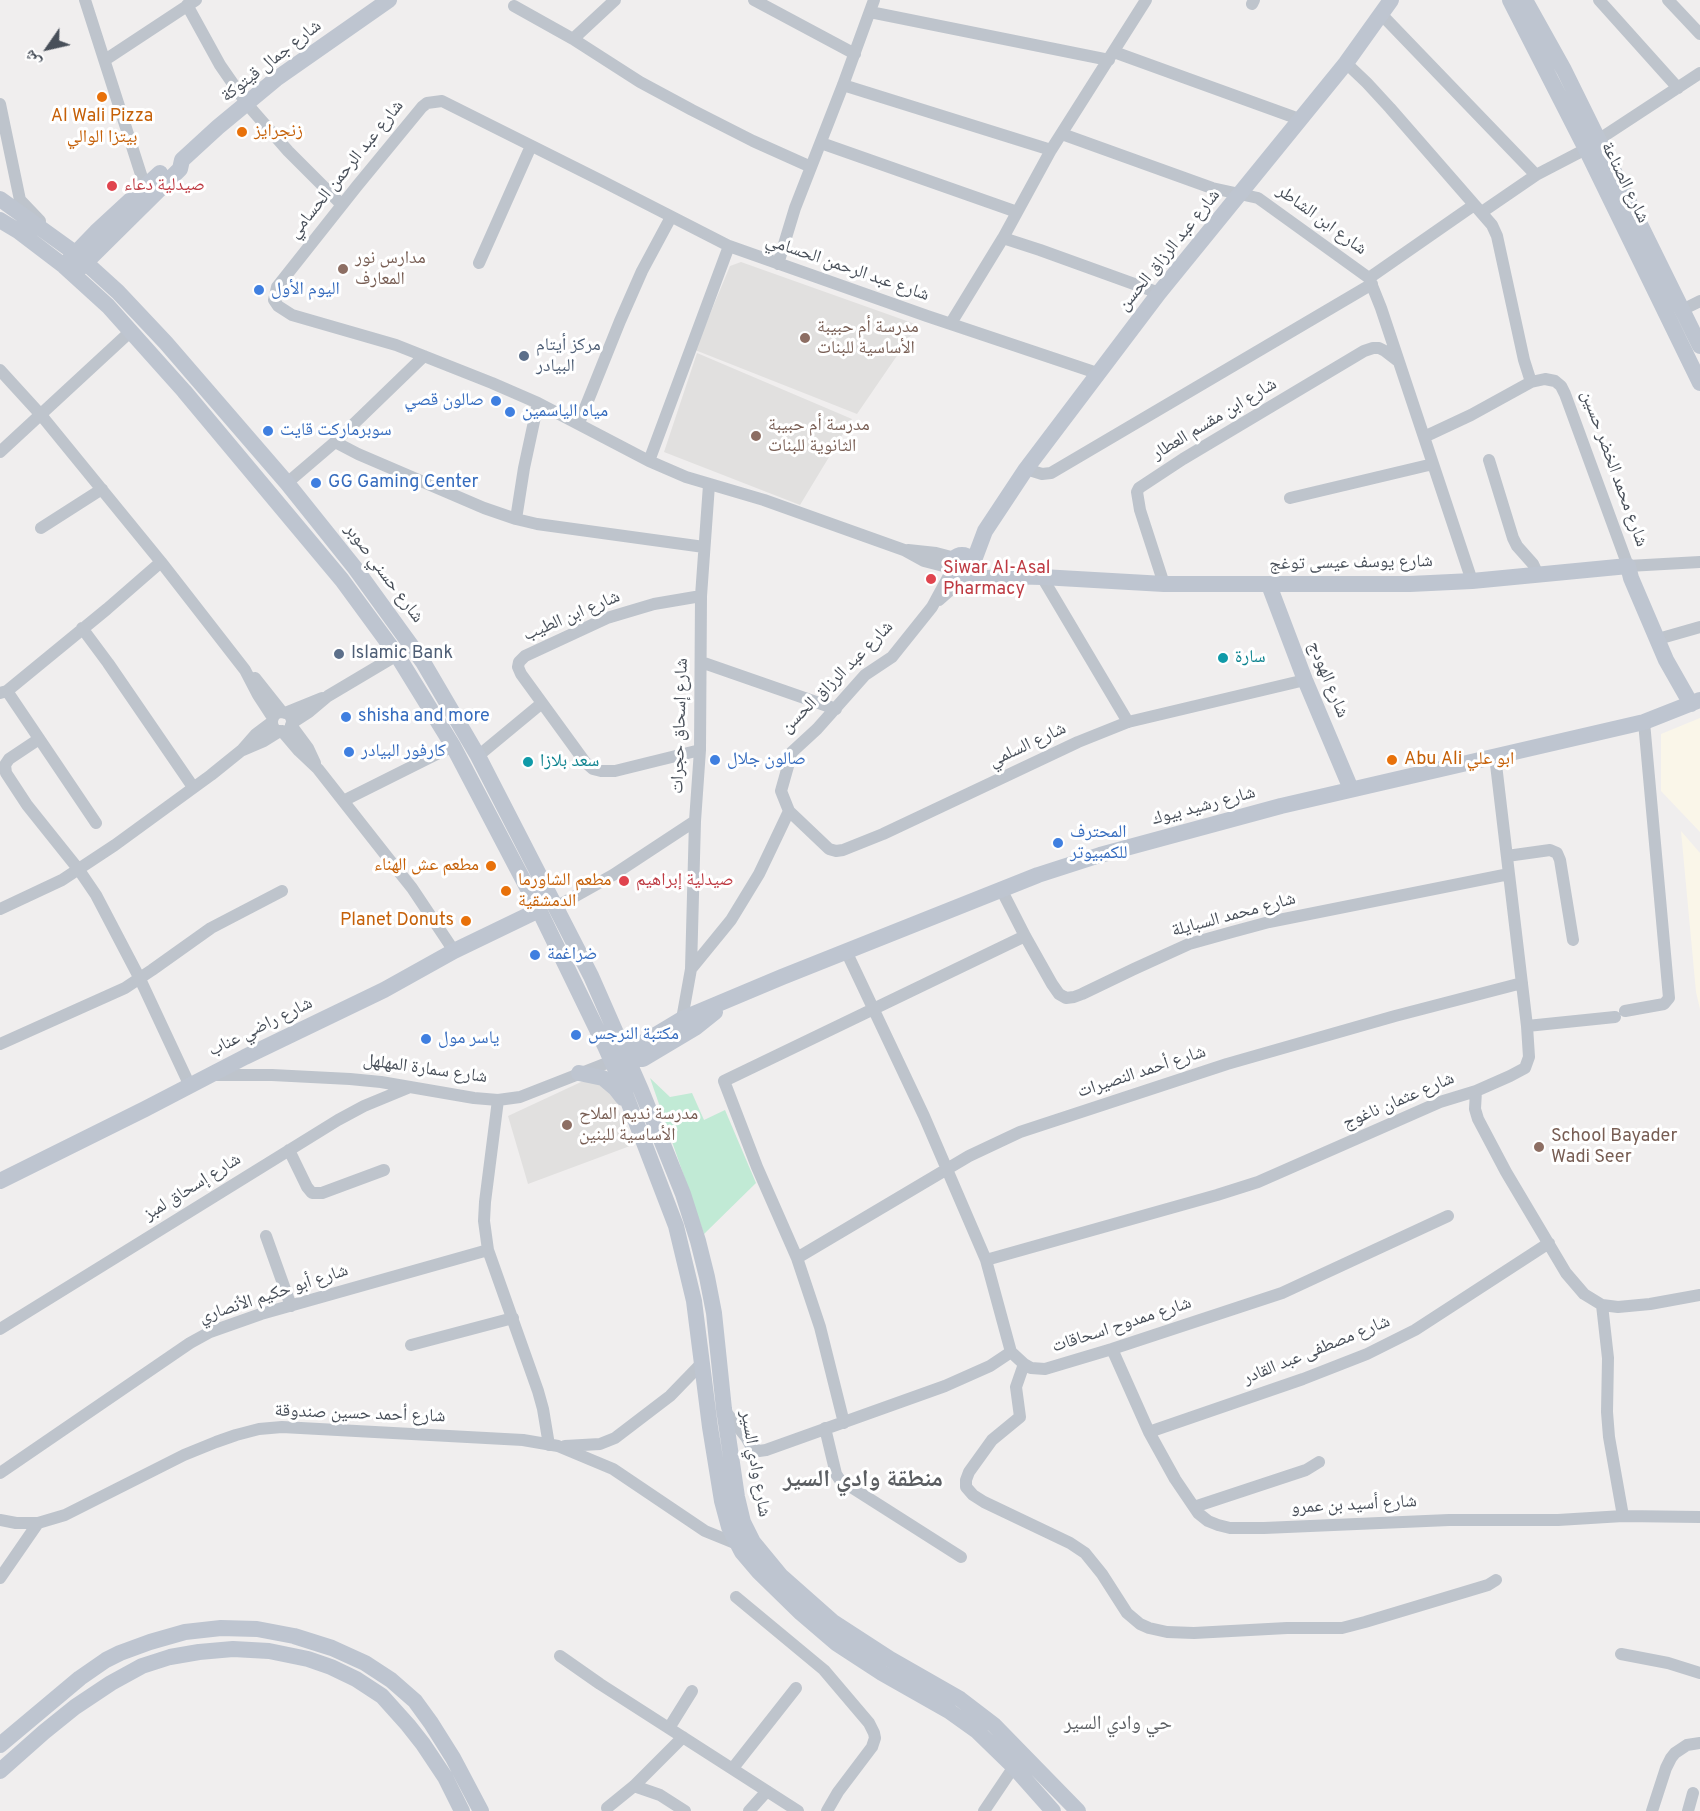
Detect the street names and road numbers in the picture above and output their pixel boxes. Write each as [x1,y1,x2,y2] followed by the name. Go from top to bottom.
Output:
[218,16,326,108] street label: شارع جمال قيتوكة
[285,96,409,244] street label: شارع عبد الرحمن الحسامي
[1595,139,1653,227] street label: شارع الصناعة
[1272,181,1370,261] street label: شارع ابن الشاطر
[1114,186,1226,316] street label: شارع عبد الرزاق الحسن
[762,231,932,307] street label: شارع عبد الرحمن الحسامي
[1149,374,1281,466] street label: شارع ابن مقسم العطار
[1575,388,1651,550] street label: شارع محمد الخضر حسين
[339,520,427,628] street label: شارع حسني صوبر
[1269,552,1433,576] street label: شارع يوسف عيسى توغج
[520,587,624,647] street label: شارع ابن الطيب
[777,617,899,739] street label: شارع عبد الرزاق الحسن
[1302,639,1352,721] street label: شارع الهودج
[668,658,694,794] street label: شارع إسحاق حجرات
[986,719,1070,773] street label: شارع السلمي
[1150,783,1258,831] street label: شارع رشيد بيوك
[1170,889,1298,943] street label: شارع محمد السبايلة
[205,993,317,1063] street label: شارع راضي عناب
[1075,1042,1209,1104] street label: شارع أحمد النصيرات
[362,1051,488,1089] street label: شارع سمارة المهلهل
[1340,1069,1458,1135] street label: شارع عثمان ناغوج
[140,1149,246,1227] street label: شارع إسحاق لمبز
[197,1261,351,1329] street label: شارع أبو حكيم الأنصاري
[1050,1293,1194,1359] street label: شارع ممدوح اسحاقات
[1240,1312,1394,1390] street label: شارع مصطفى عبد القادر
[274,1401,446,1429] street label: شارع أحمد حسين صندوقة
[734,1409,774,1519] street label: شارع وادي السير
[1291,1492,1417,1520] street label: شارع أسيد بن عمرو

